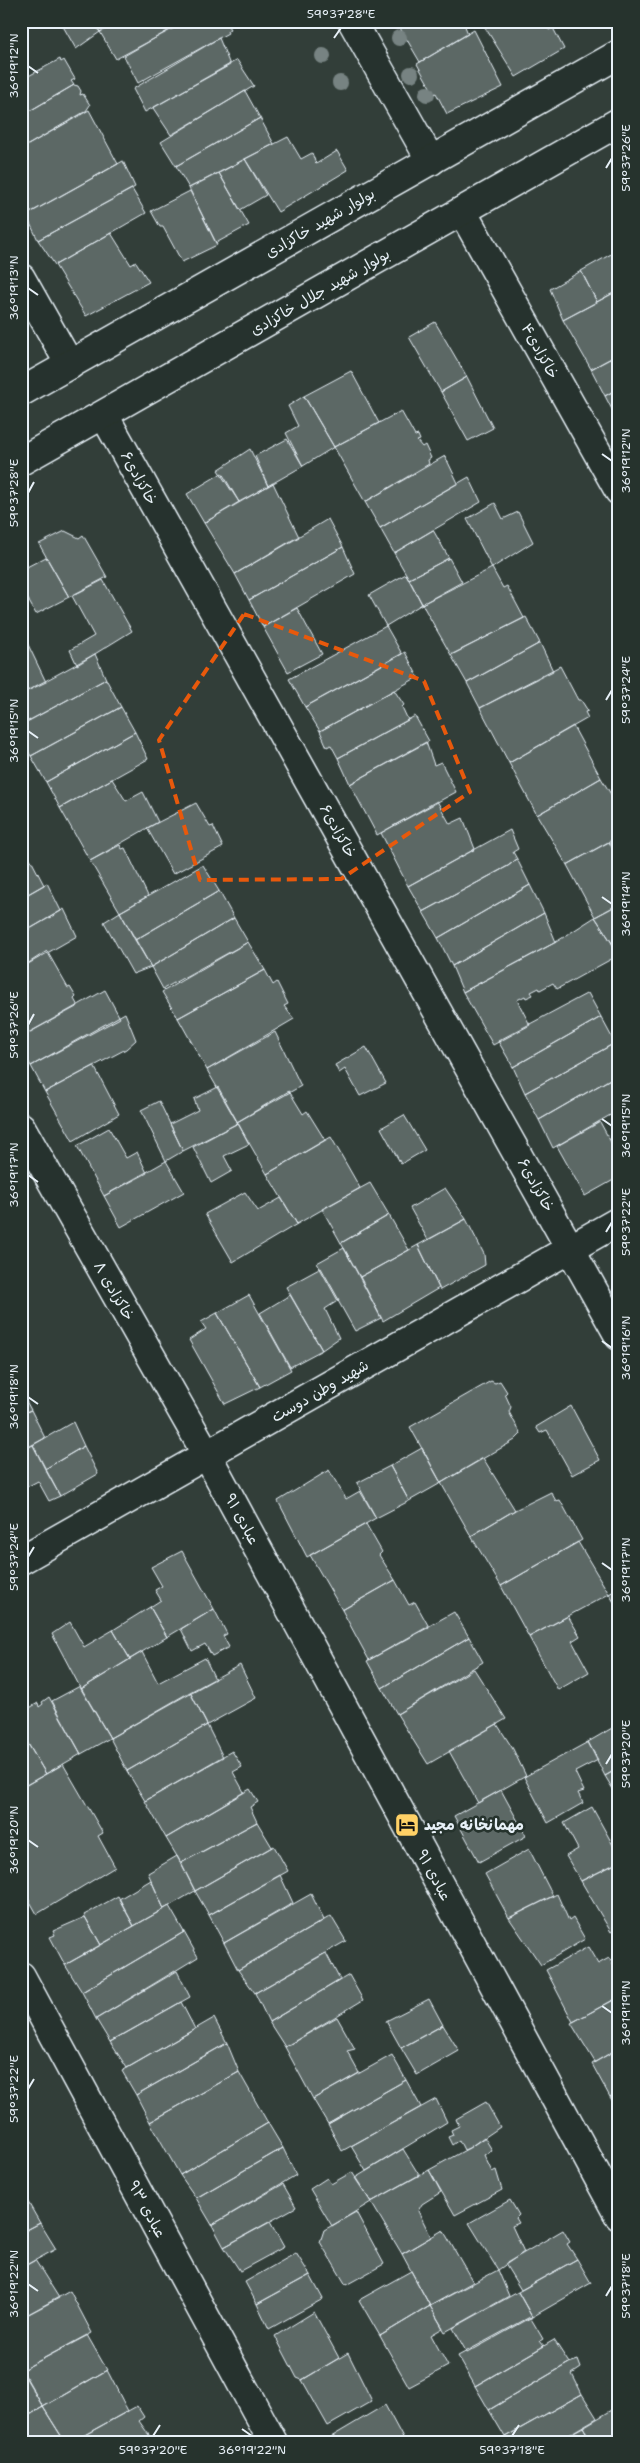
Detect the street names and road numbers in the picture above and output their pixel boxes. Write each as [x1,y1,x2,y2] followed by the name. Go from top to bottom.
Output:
[262,183,378,263] street label: بولوار شهید خاکزادی
[247,244,393,340] street label: بولوار شهید جلال خاکزادی
[517,320,563,382] street label: خاکزادی۴
[116,448,162,508] street label: خاکزادی۶
[315,801,361,861] street label: خاکزادی۶
[513,1155,559,1215] street label: خاکزادی۶
[89,1258,139,1324] street label: خاکزادی ۸
[268,1355,372,1427] street label: شهید وطن دوست
[220,1490,264,1548] street label: عبادی ۹۱
[412,1846,456,1904] street label: عبادی ۹۱
[124,2177,170,2241] street label: عبادی ۹۳

